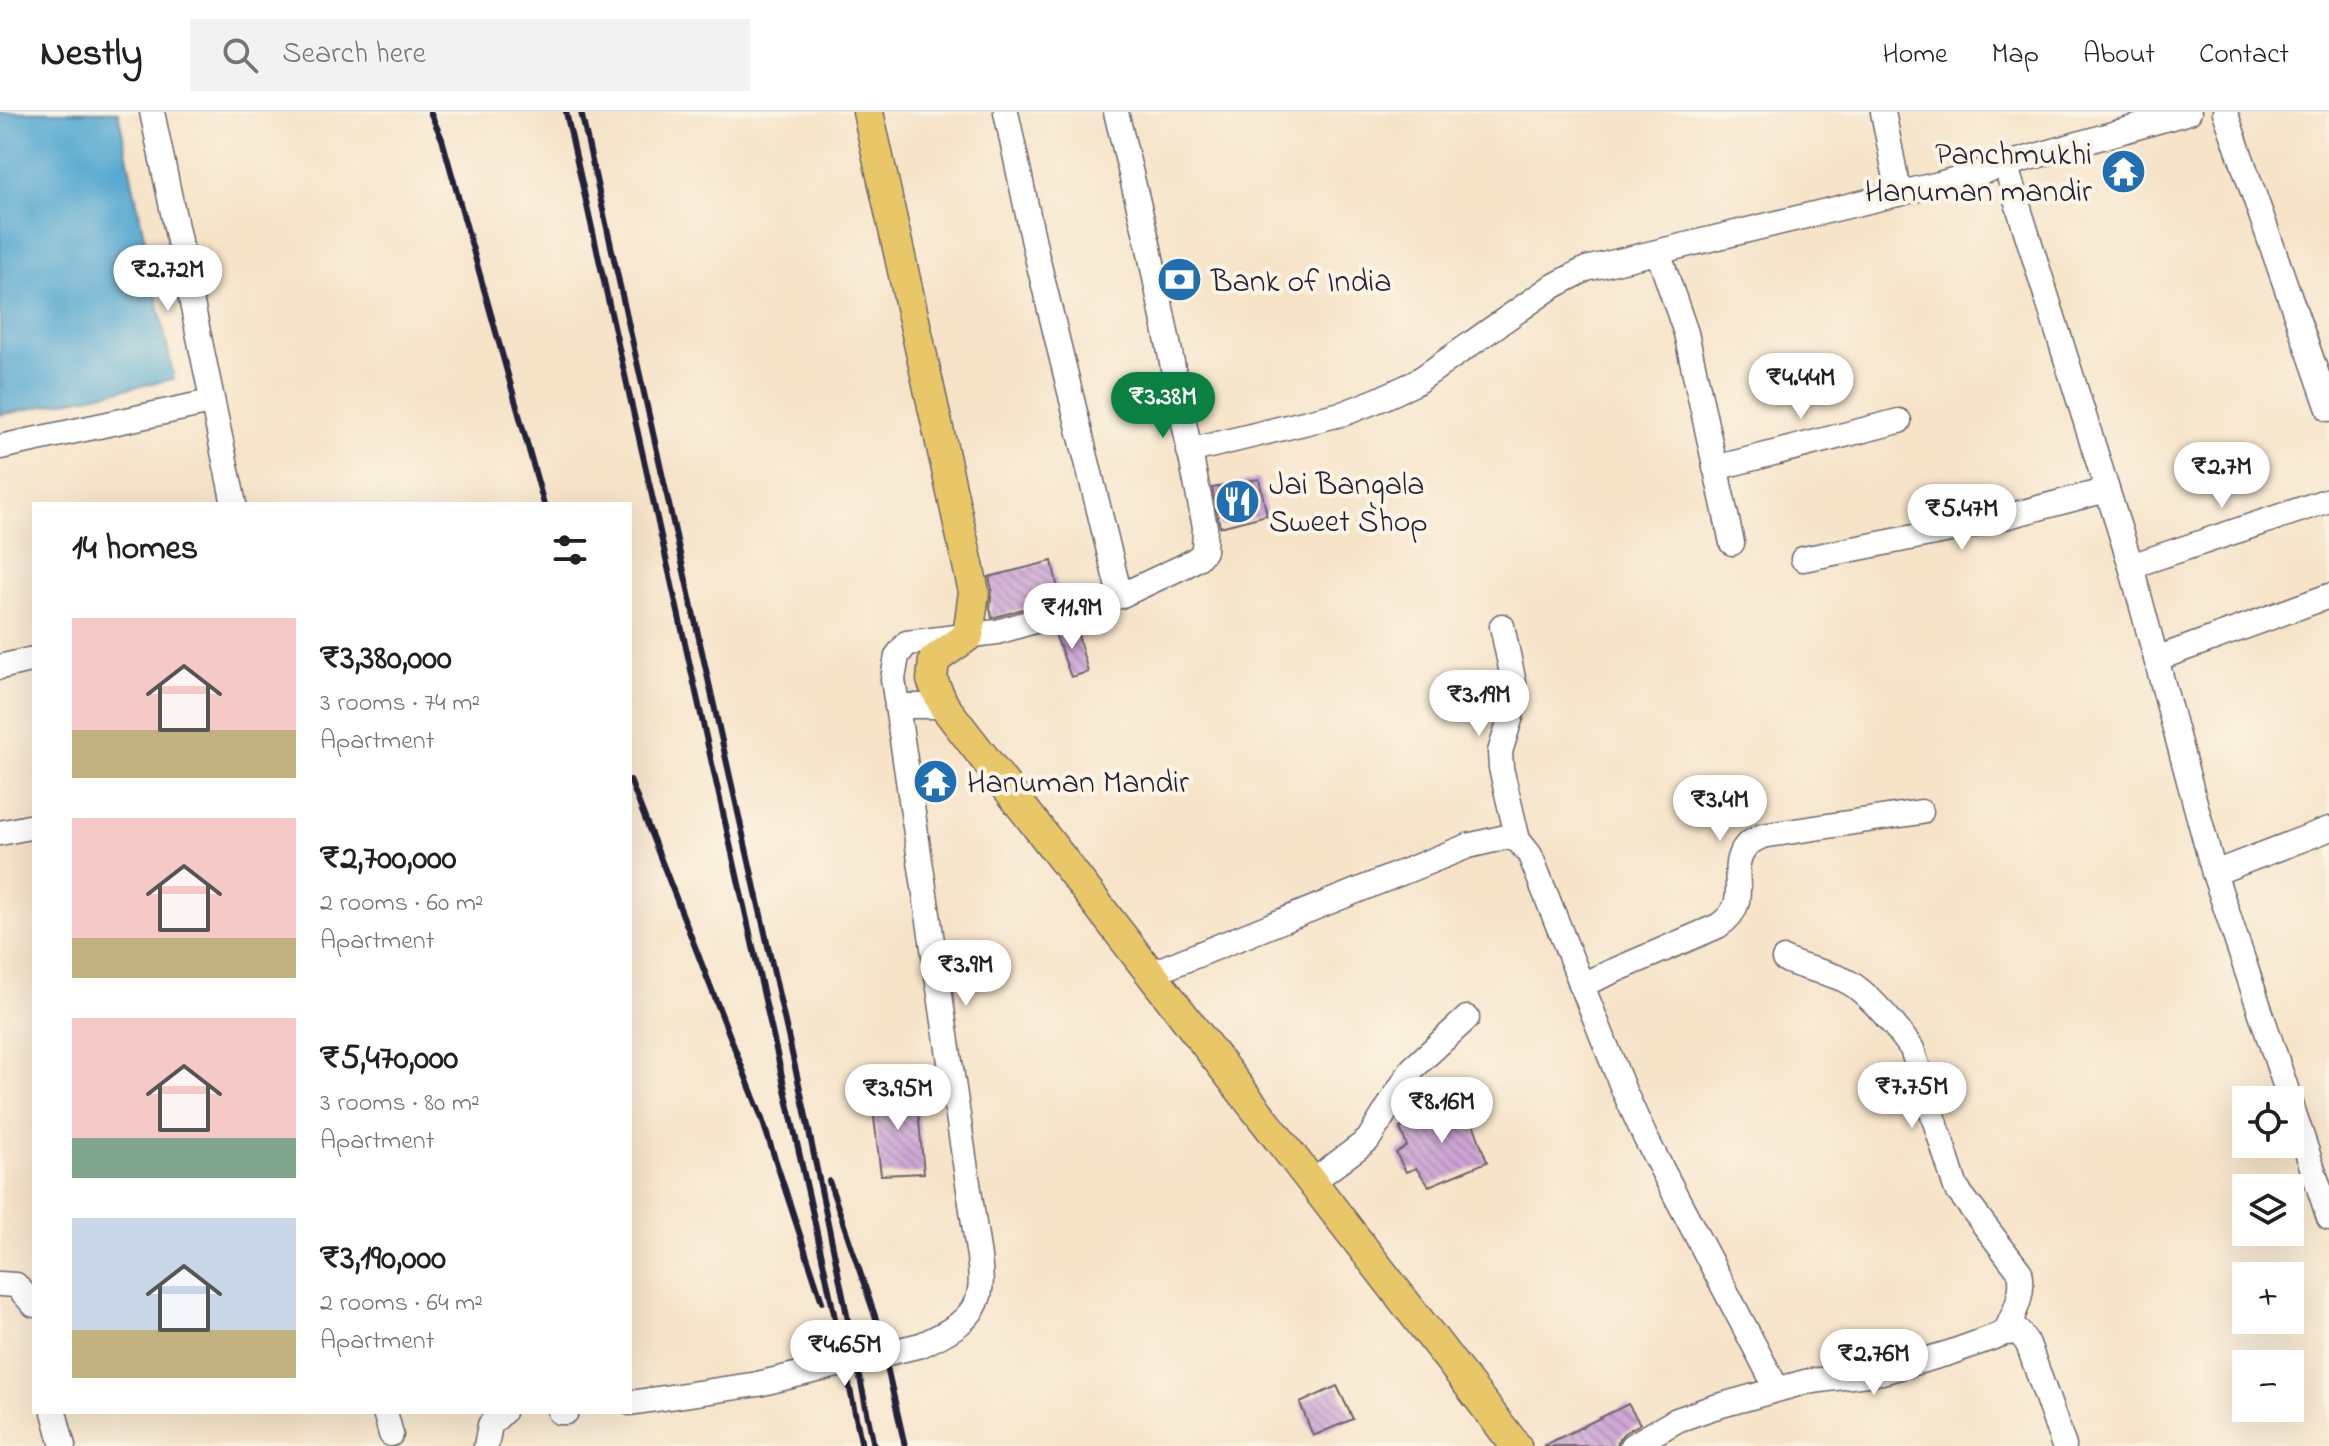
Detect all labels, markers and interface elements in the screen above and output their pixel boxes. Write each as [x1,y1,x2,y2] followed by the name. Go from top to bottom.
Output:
[190,19,750,91] search box
[40,27,142,83] text: Nestly
[218,33,262,77] icon: search
[282,33,426,77] text: Search here
[1882,35,1948,76] text: Home
[1992,35,2039,76] text: Map
[2083,35,2155,76] text: About
[2199,35,2289,76] text: Contact
[1865,133,2092,217] place label: Panchmukhi Hanuman mandir
[2099,147,2147,195] temple icon: Panchmukhi Hanuman mandir
[103,245,233,313] pin: ₹2.72M
[131,252,205,290] text: ₹2.72M
[1156,256,1204,304] bank icon: Bank of India
[1210,260,1391,307] place label: Bank of India
[1736,353,1866,421] pin: ₹4.44M
[1767,360,1835,398] text: ₹4.44M
[1098,372,1228,440] pin: ₹3.38M
[1129,379,1197,417] text: ₹3.38M
[2166,442,2278,510] pin: ₹2.7M
[2192,449,2252,487] text: ₹2.7M
[1269,463,1428,547] place label: Jai Bangala Sweet Shop
[1214,477,1262,525] restaurant icon: Jai Bangala Sweet Shop
[1897,484,2027,552] pin: ₹5.47M
[1926,491,1998,529] text: ₹5.47M
[72,525,198,575] text: 14 homes
[548,528,592,572] icon: filters
[1007,583,1137,651] pin: ₹11.9M
[1041,590,1103,628] text: ₹11.9M
[320,635,452,685] text: ₹3,380,000
[136,650,232,746] icon: home
[1414,670,1544,738] pin: ₹3.19M
[1447,677,1511,715] text: ₹3.19M
[320,685,480,723] text: 3 rooms · 74 m²
[320,723,434,761] text: Apartment
[912,757,960,805] temple icon: Hanuman Mandir
[967,761,1189,808] place label: Hanuman Mandir
[1664,775,1776,843] pin: ₹3.4M
[1691,782,1749,820] text: ₹3.4M
[320,835,456,885] text: ₹2,700,000
[136,850,232,946] icon: home
[320,885,484,923] text: 2 rooms · 60 m²
[320,923,434,961] text: Apartment
[910,940,1022,1008] pin: ₹3.9M
[938,947,994,985] text: ₹3.9M
[320,1035,458,1085] text: ₹5,470,000
[136,1050,232,1146] icon: home
[1847,1062,1977,1130] pin: ₹7.75M
[833,1064,963,1132] pin: ₹3.95M
[1876,1069,1948,1107] text: ₹7.75M
[863,1071,933,1109] text: ₹3.95M
[1377,1077,1507,1145] pin: ₹8.16M
[1409,1084,1475,1122] text: ₹8.16M
[320,1085,480,1123] text: 3 rooms · 80 m²
[2232,1086,2304,1422] map controls
[2232,1086,2304,1158] button: locate
[320,1123,434,1161] text: Apartment
[2232,1174,2304,1246] button: layers
[320,1235,446,1285] text: ₹3,190,000
[136,1250,232,1346] icon: home
[2232,1262,2304,1334] button: +
[320,1285,483,1323] text: 2 rooms · 64 m²
[780,1320,910,1388] pin: ₹4.65M
[320,1323,434,1361] text: Apartment
[808,1327,882,1365] text: ₹4.65M
[1809,1329,1939,1397] pin: ₹2.76M
[1838,1336,1910,1374] text: ₹2.76M
[2232,1350,2304,1422] button: −

